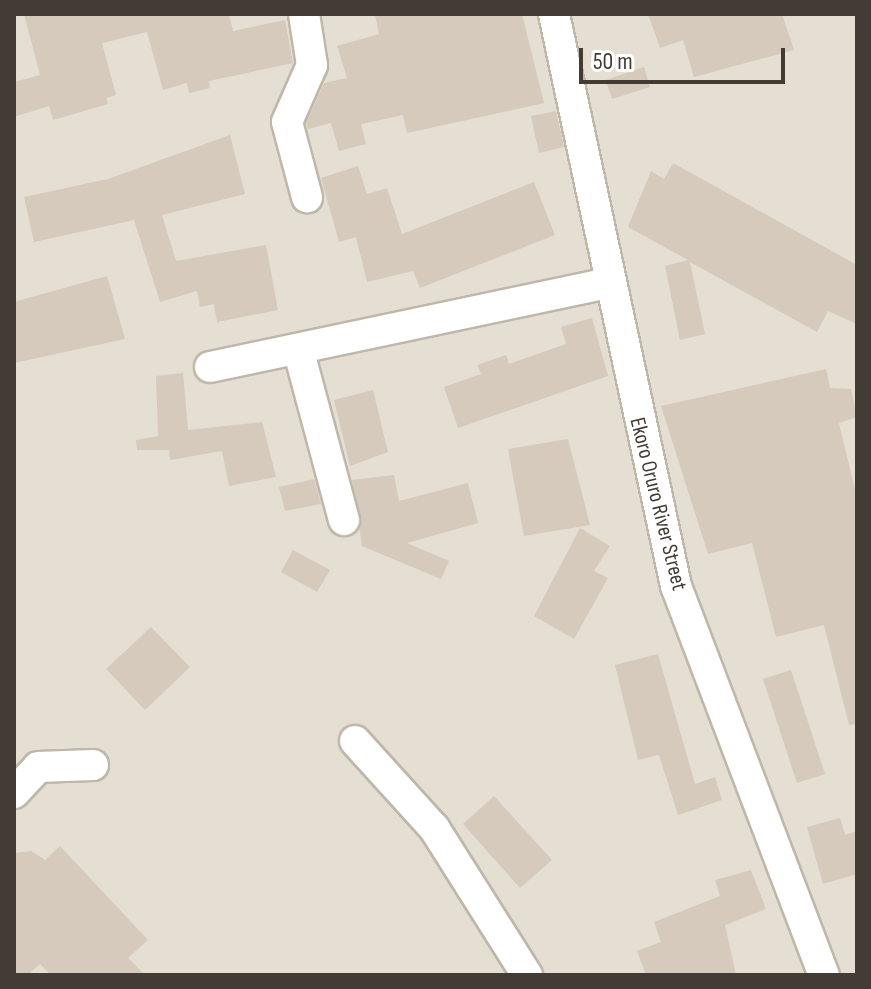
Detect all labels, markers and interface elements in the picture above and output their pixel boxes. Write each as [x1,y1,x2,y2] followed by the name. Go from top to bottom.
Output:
[583,32,789,82] scale bar
[593,47,633,76] text: 50 m
[624,415,692,593] street label: Ekoro Oruro River Street

